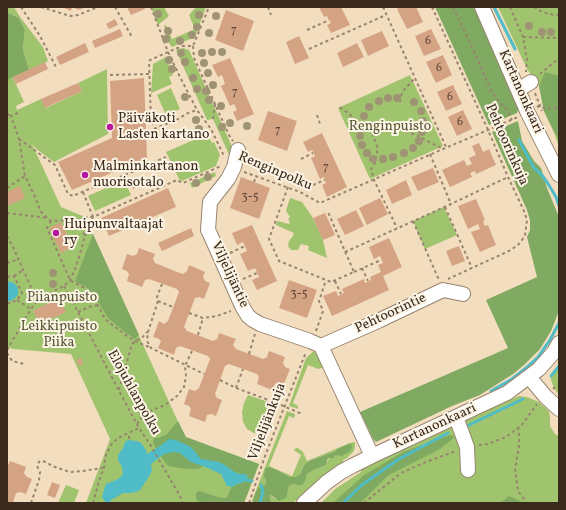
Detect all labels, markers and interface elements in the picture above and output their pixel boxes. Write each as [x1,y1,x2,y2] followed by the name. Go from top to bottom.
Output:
[231,24,237,38] house number: 7
[425,35,431,49] house number: 6
[494,47,546,137] street label: Kartanonkaari
[436,62,442,76] house number: 6
[232,86,238,100] house number: 7
[447,91,453,105] house number: 6
[481,102,531,188] street label: Pehtoorinkuja
[118,111,210,144] place label: Päiväkoti Lasten kartano
[457,116,463,130] house number: 6
[349,119,431,135] park label: Renginpuisto
[105,122,115,132] marker: Päiväkoti Lasten kartano
[275,124,281,138] house number: 7
[235,149,315,195] street label: Renginpolku
[93,159,199,192] place label: Malminkartanon nuorisotalo
[323,161,329,175] house number: 7
[80,170,90,180] marker: Malminkartanon nuorisotalo
[242,191,258,205] house number: 3-5
[64,217,163,250] place label: Huipunvaltaajat ry
[51,228,61,238] marker: Huipunvaltaajat ry
[206,239,252,311] street label: Viljelijäntie
[291,288,307,302] house number: 3-5
[27,290,97,306] park label: Piianpuisto
[353,290,429,338] street label: Pehtoorintie
[21,319,97,352] park label: Leikkipuisto Piika
[103,347,163,439] street label: Elojuhlanpolku
[245,381,291,463] street label: Viljelijänkuja
[391,400,479,454] street label: Kartanonkaari

